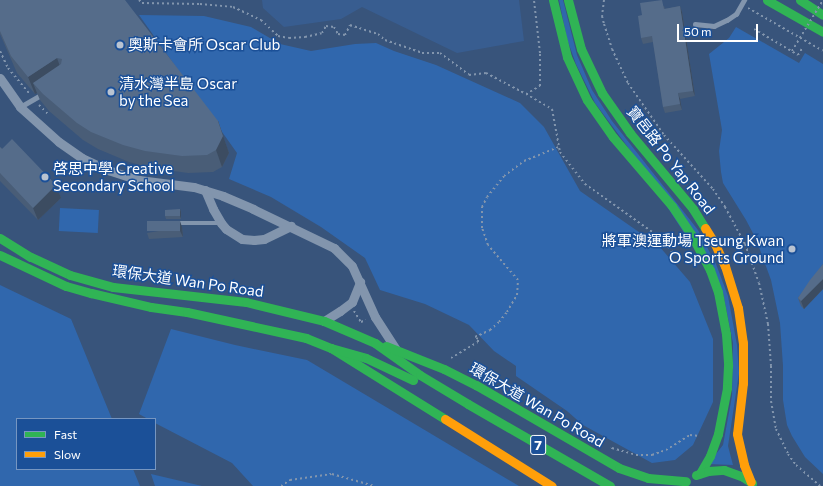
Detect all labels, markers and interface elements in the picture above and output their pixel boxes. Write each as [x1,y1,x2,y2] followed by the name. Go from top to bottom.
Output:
[679,16,760,42] scale bar
[684,24,712,38] text: 50 m
[128,36,280,54] place label: 奧斯卡會所 Oscar Club
[115,40,125,50] marker: 奧斯卡會所 Oscar Club
[119,74,237,109] place label: 清水灣半島 Oscar by the Sea
[106,87,116,97] marker: 清水灣半島 Oscar by the Sea
[623,103,719,217] street label: 寶邑路 Po Yap Road
[53,159,174,194] place label: 啓思中學 Creative Secondary School
[40,172,50,182] marker: 啓思中學 Creative Secondary School
[602,231,784,266] place label: 將軍澳運動場 Tseung Kwan O Sports Ground
[787,244,797,254] marker: 將軍澳運動場 Tseung Kwan O Sports Ground
[111,261,265,301] street label: 環保大道 Wan Po Road
[466,359,608,451] street label: 環保大道 Wan Po Road
[16,418,156,470] legend
[54,427,77,441] text: Fast
[530,433,546,457] road number: 7
[54,447,81,461] text: Slow

